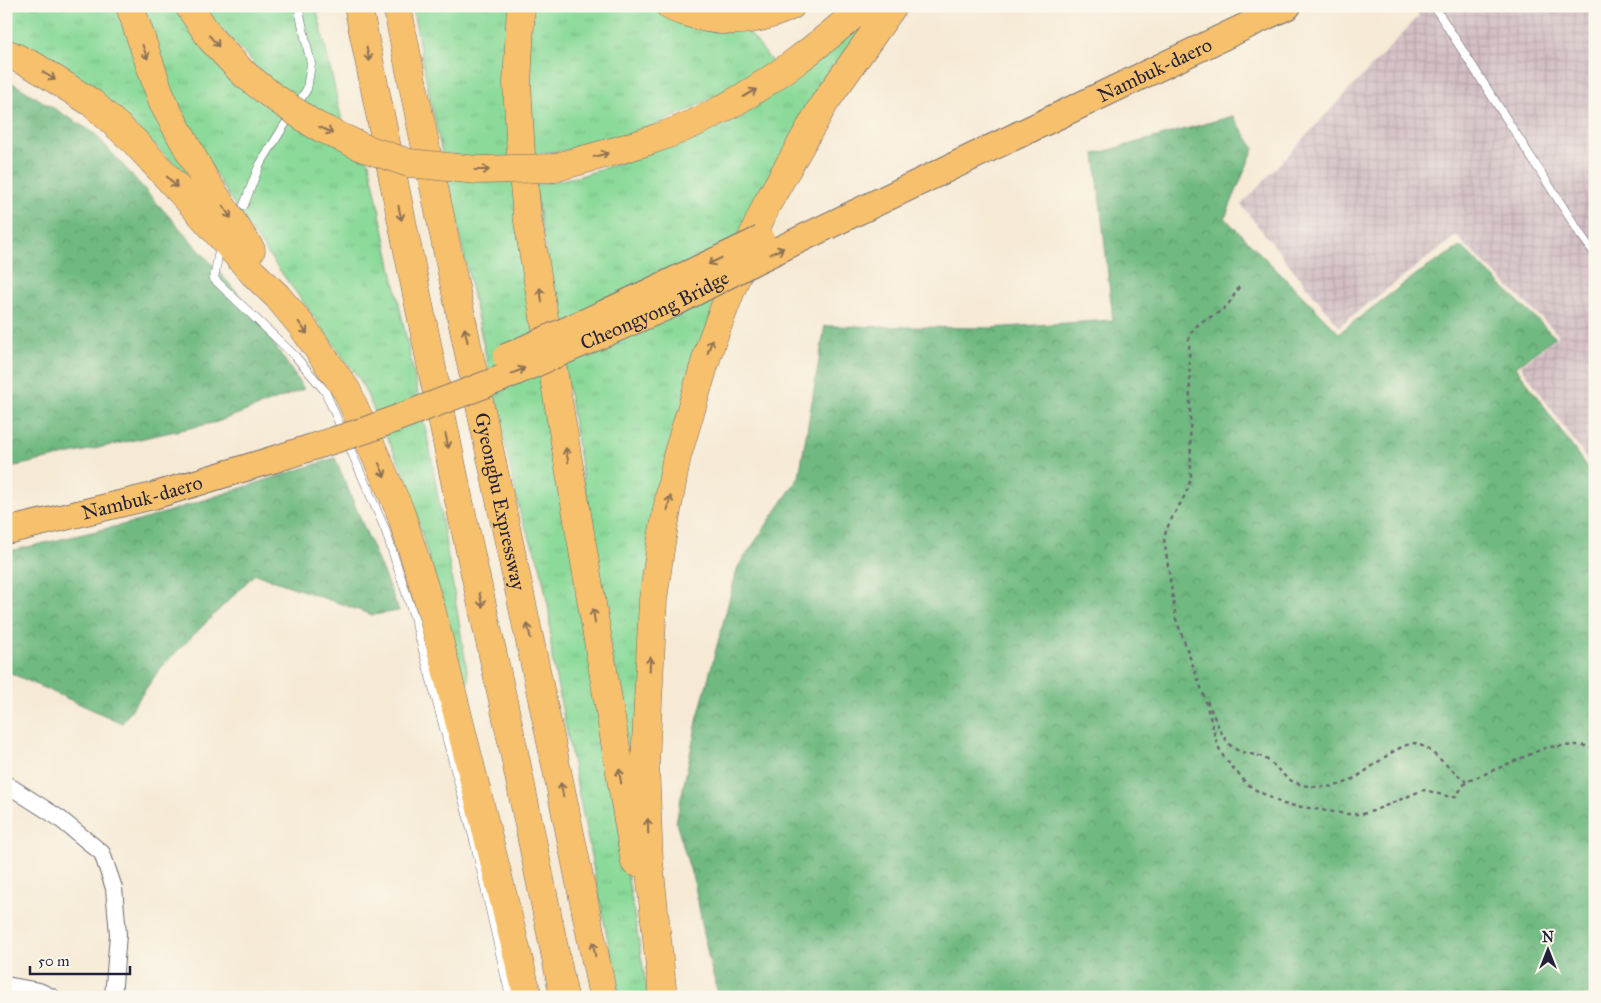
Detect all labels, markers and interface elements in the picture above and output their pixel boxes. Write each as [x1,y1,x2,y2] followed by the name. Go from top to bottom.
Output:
[1093,32,1216,107] street label: Nambuk-daero
[208,35,219,48] one-way arrow
[141,44,150,60] one-way arrow
[364,46,373,62] one-way arrow
[42,71,56,81] one-way arrow
[743,88,758,98] one-way arrow
[318,126,333,135] one-way arrow
[592,149,608,159] one-way arrow
[474,165,490,174] one-way arrow
[166,175,177,188] one-way arrow
[222,205,232,219] one-way arrow
[396,205,406,221] one-way arrow
[769,245,784,255] one-way arrow
[708,256,723,266] one-way arrow
[576,265,733,355] street label: Cheongyong Bridge
[535,287,545,303] one-way arrow
[298,321,309,334] one-way arrow
[460,327,470,343] one-way arrow
[706,338,716,354] one-way arrow
[510,366,525,375] one-way arrow
[470,410,531,593] street label: Gyeongbu Expressway
[443,433,452,449] one-way arrow
[562,448,572,464] one-way arrow
[377,462,387,477] one-way arrow
[79,470,205,525] street label: Nambuk-daero
[664,495,674,511] one-way arrow
[476,592,486,608] one-way arrow
[589,608,599,624] one-way arrow
[524,623,533,639] one-way arrow
[645,656,655,672] one-way arrow
[615,768,625,784] one-way arrow
[557,782,567,798] one-way arrow
[643,819,653,835] one-way arrow
[1524,926,1574,976] north arrow
[1542,929,1554,946] text: N
[589,941,598,957] one-way arrow
[30,943,130,975] scale bar
[38,952,70,970] text: 50 m

